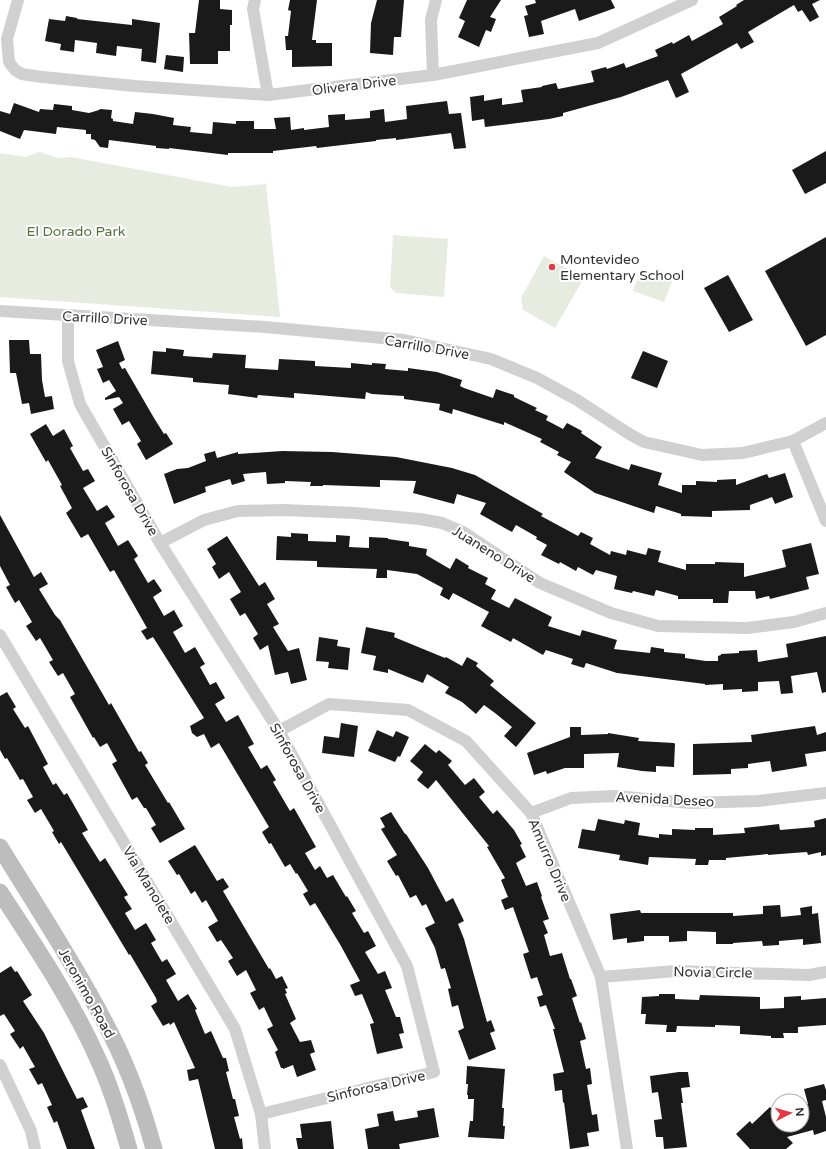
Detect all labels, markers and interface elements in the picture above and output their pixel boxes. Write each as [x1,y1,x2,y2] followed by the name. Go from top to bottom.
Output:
[311,72,397,99] street label: Olivera Drive
[27,223,126,240] park label: El Dorado Park
[560,251,684,284] place label: Montevideo Elementary School
[547,262,557,272] marker: Montevideo Elementary School
[62,308,148,329] street label: Carrillo Drive
[383,332,471,363] street label: Carrillo Drive
[97,444,162,539] street label: Sinforosa Drive
[449,522,538,587] street label: Juaneno Drive
[266,720,329,816] street label: Sinforosa Drive
[615,788,715,811] street label: Avenida Deseo
[524,816,575,904] street label: Amurro Drive
[119,843,178,927] street label: Via Manolete
[55,945,118,1041] street label: Jeronimo Road
[673,963,753,982] street label: Novia Circle
[325,1067,427,1106] street label: Sinforosa Drive
[770,1093,810,1133] north arrow
[793,1107,806,1117] text: N

